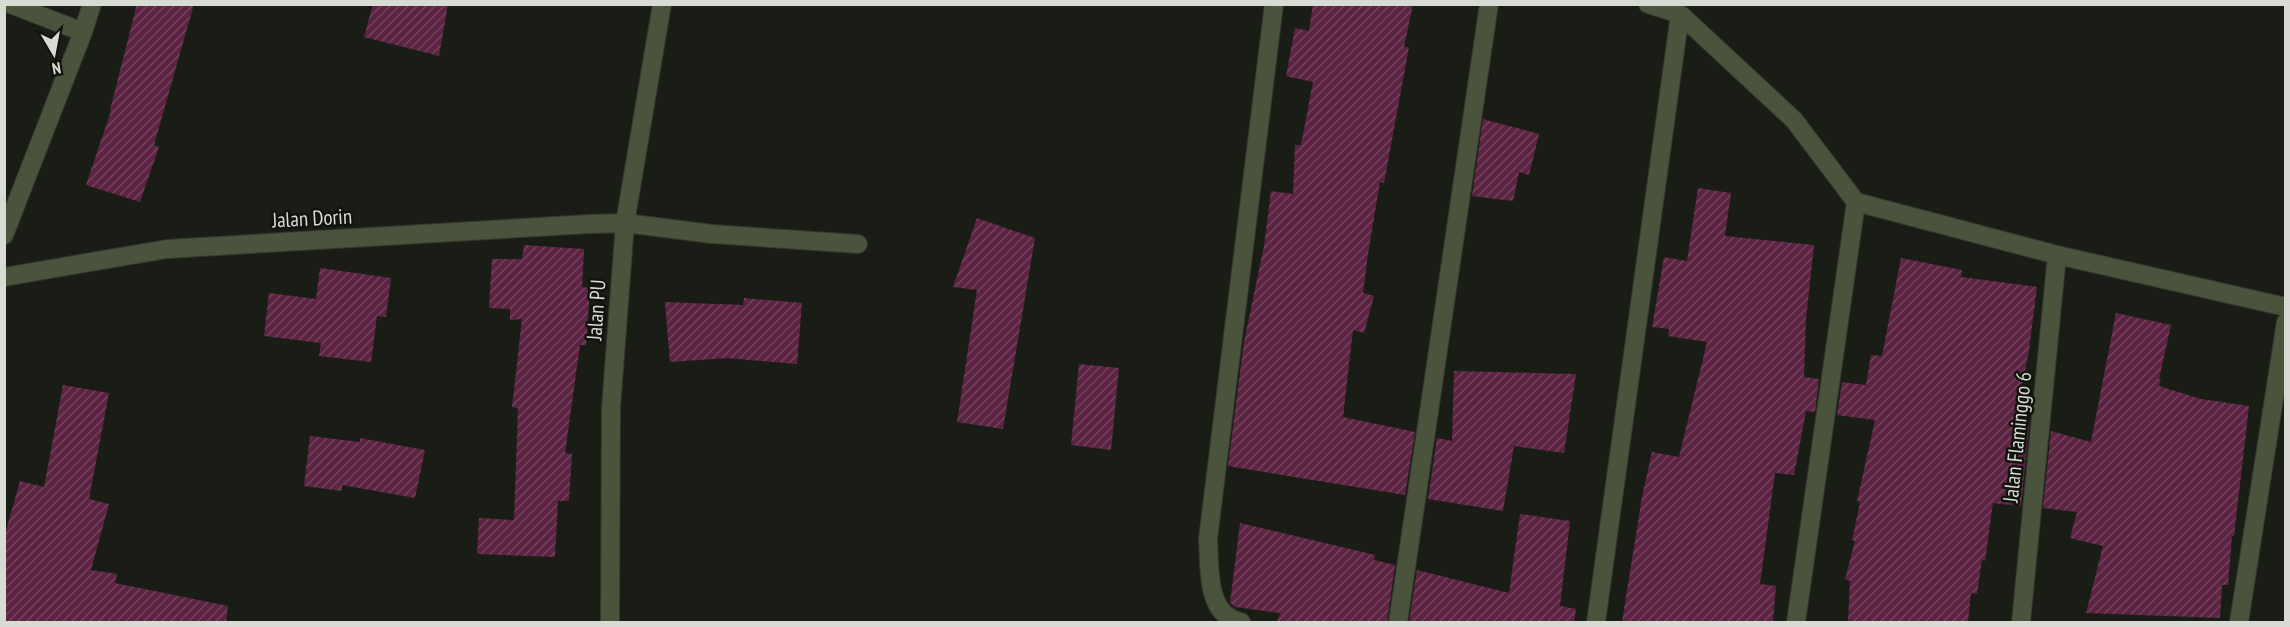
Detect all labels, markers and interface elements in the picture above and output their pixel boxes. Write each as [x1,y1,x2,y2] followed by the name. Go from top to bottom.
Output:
[24,24,84,84] north arrow
[51,58,63,79] text: N
[270,202,353,234] street label: Jalan Dorin
[580,279,612,342] street label: Jalan PU
[1997,370,2037,505] street label: Jalan Flaminggo 6

